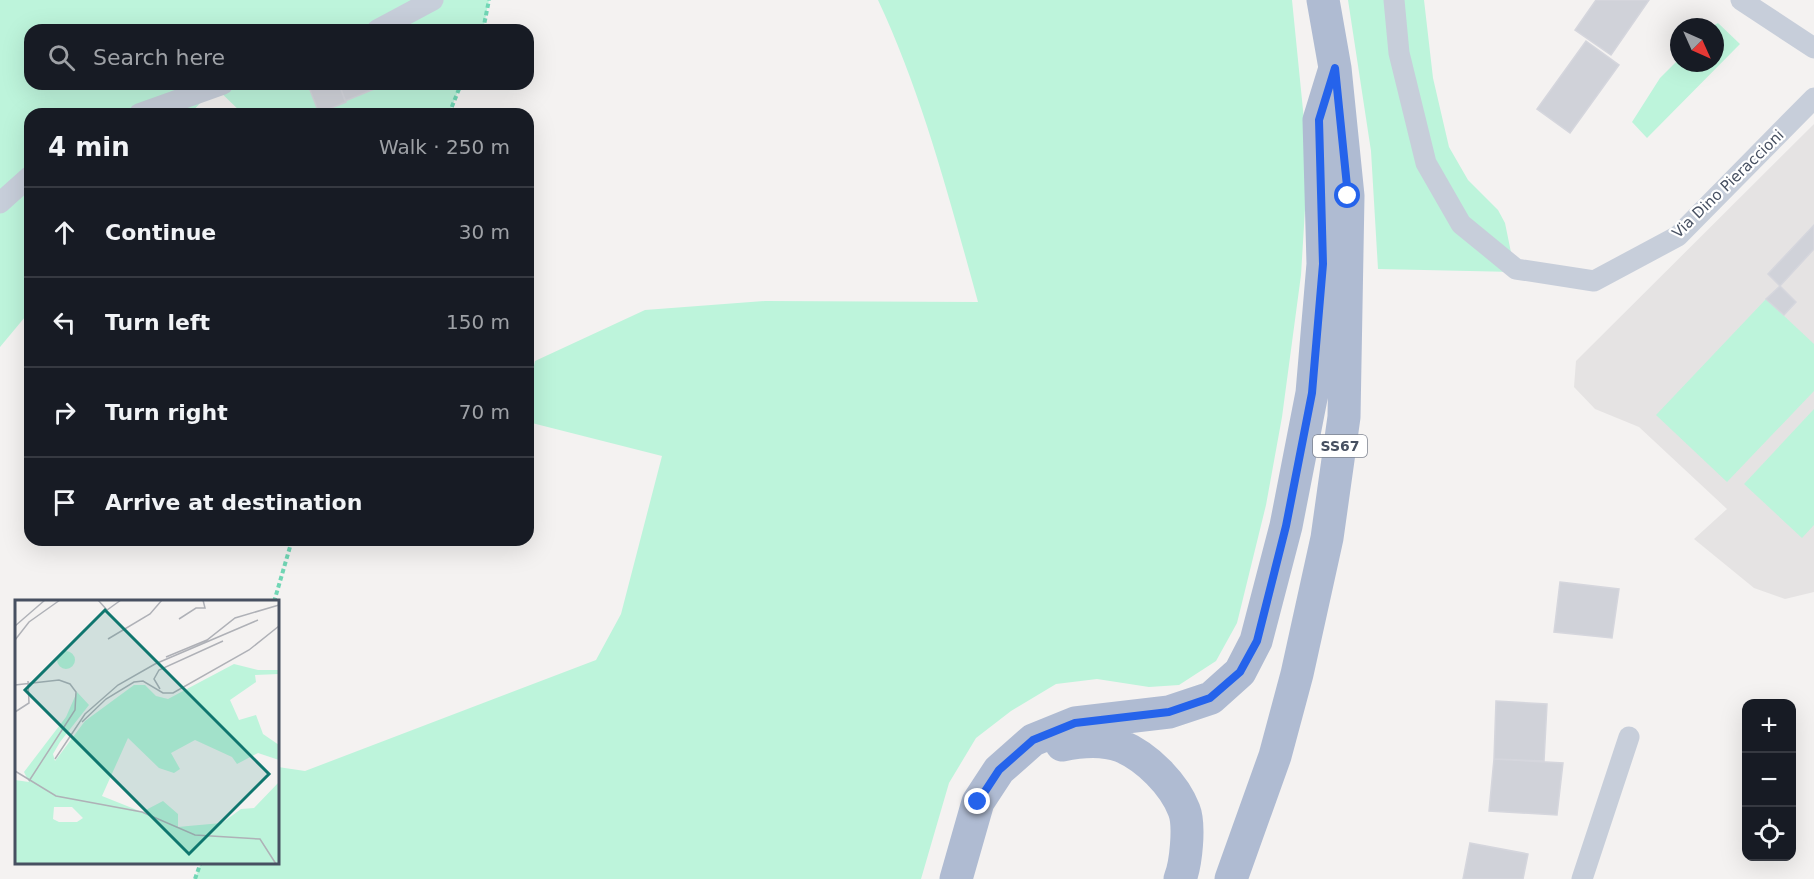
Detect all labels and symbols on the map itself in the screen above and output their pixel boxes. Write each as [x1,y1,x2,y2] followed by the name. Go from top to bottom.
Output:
[1670,18,1724,72] north arrow
[1668,126,1788,242] street label: Via Dino Pieraccioni
[1334,182,1360,208] route start
[1313,435,1367,457] road number: SS67
[15,600,279,864] inset map
[964,788,990,814] route end

